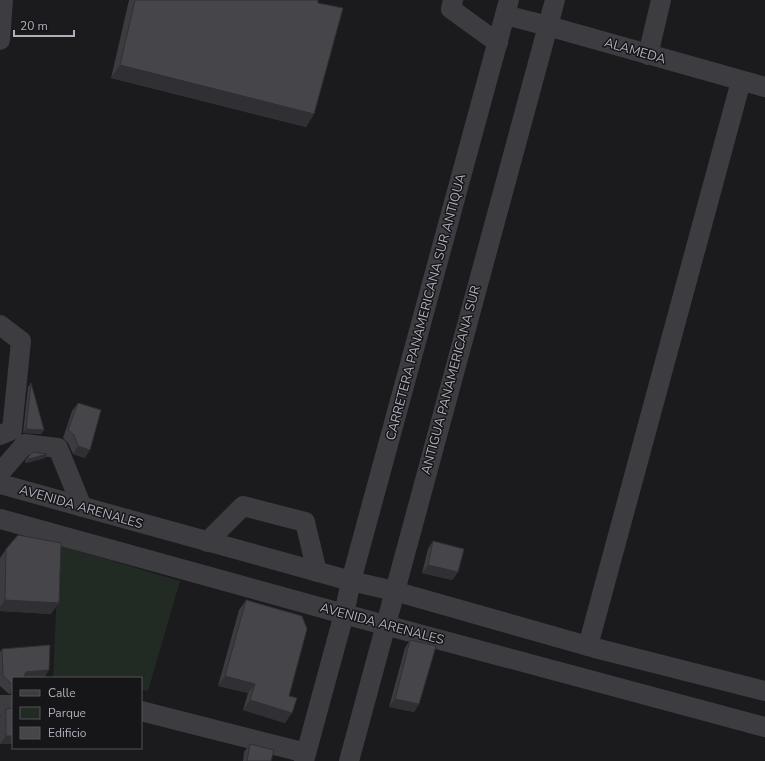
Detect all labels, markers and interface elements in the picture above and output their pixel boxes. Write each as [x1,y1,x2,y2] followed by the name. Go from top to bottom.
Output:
[14,12,74,38] scale bar
[20,18,48,34] text: 20 m
[602,34,668,69] street label: ALAMEDA
[382,171,470,442] street label: CARRETERA PANAMERICANA SUR ANTIQUA
[417,283,485,477] street label: ANTIGUA PANAMERICANA SUR
[17,481,145,533] street label: AVENIDA ARENALES
[318,599,446,649] street label: AVENIDA ARENALES
[12,677,142,749] legend
[48,685,76,701] text: Calle
[48,705,86,721] text: Parque
[48,725,87,741] text: Edificio

